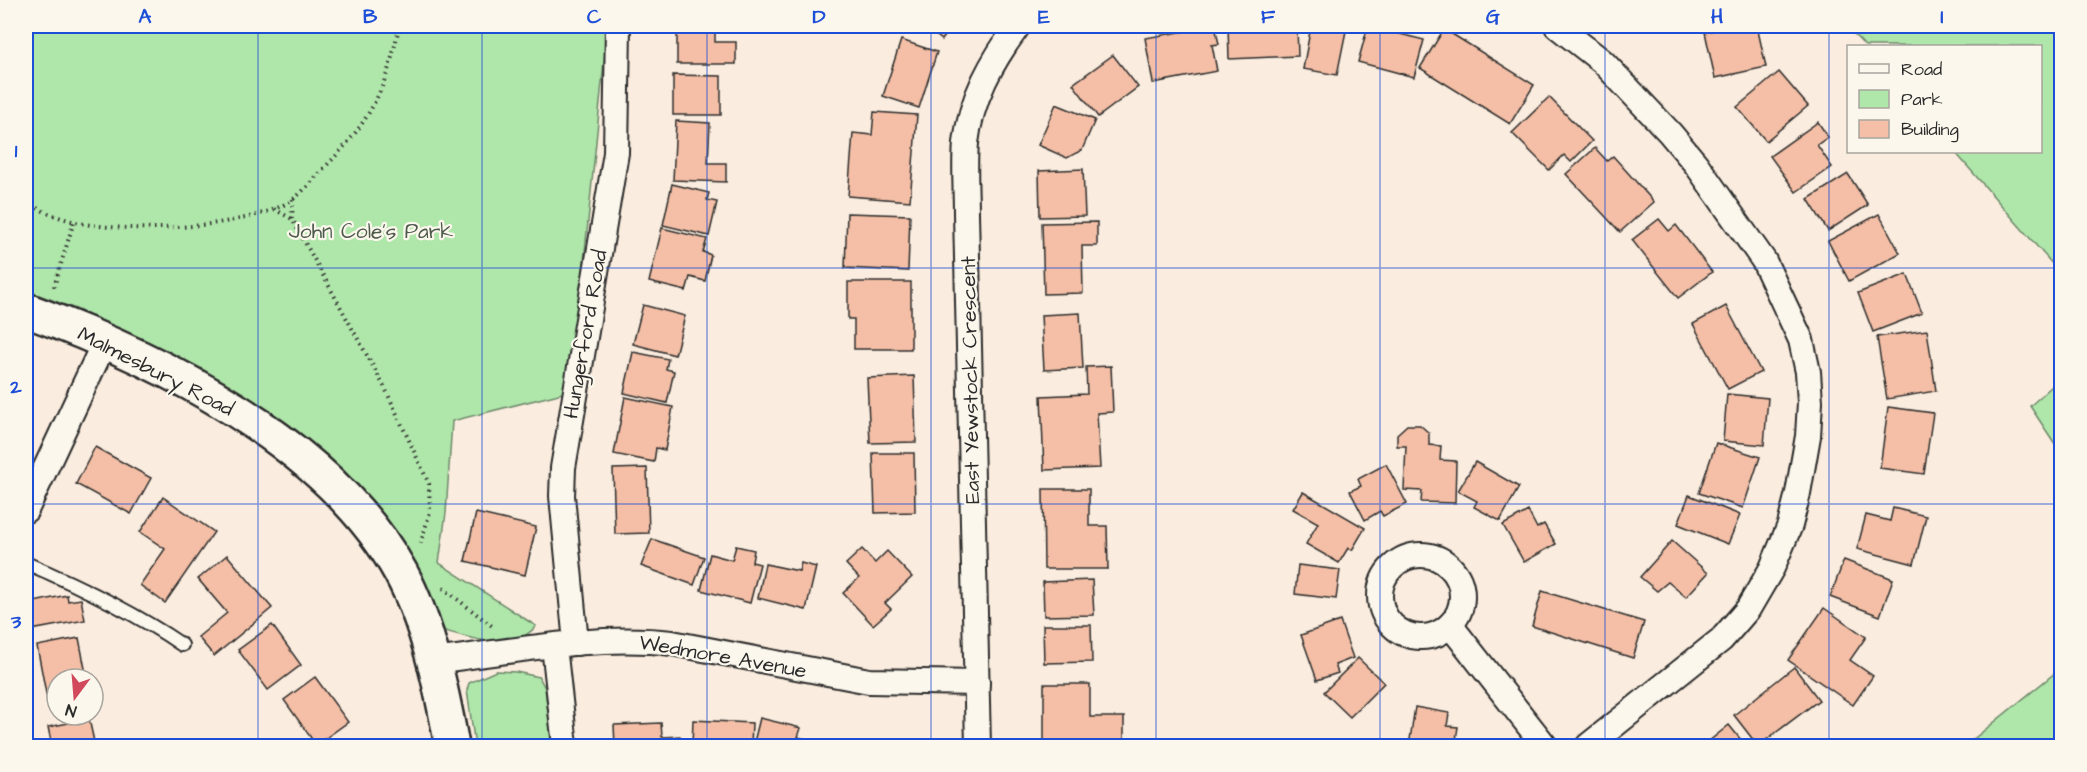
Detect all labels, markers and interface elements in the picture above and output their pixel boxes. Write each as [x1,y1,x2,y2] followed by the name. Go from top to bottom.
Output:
[139,3,152,31] text: A
[363,3,378,31] text: B
[587,3,602,31] text: C
[813,3,826,31] text: D
[1038,3,1050,31] text: E
[1261,3,1276,31] text: F
[1486,3,1500,31] text: G
[1711,3,1723,31] text: H
[1940,3,1944,31] text: I
[1847,45,2042,153] legend
[1901,57,1942,82] text: Road
[1901,87,1943,112] text: Park
[1901,117,1959,143] text: Building
[15,137,18,165] text: 1
[289,217,453,246] park label: John Cole's Park
[556,247,617,421] street label: Hungerford Road
[954,255,987,504] street label: East Yewstock Crescent
[72,320,239,425] street label: Malmesbury Road
[9,373,22,401] text: 2
[10,608,22,636] text: 3
[637,627,809,685] street label: Wedmore Avenue
[45,667,105,727] north arrow
[63,699,79,722] text: N

